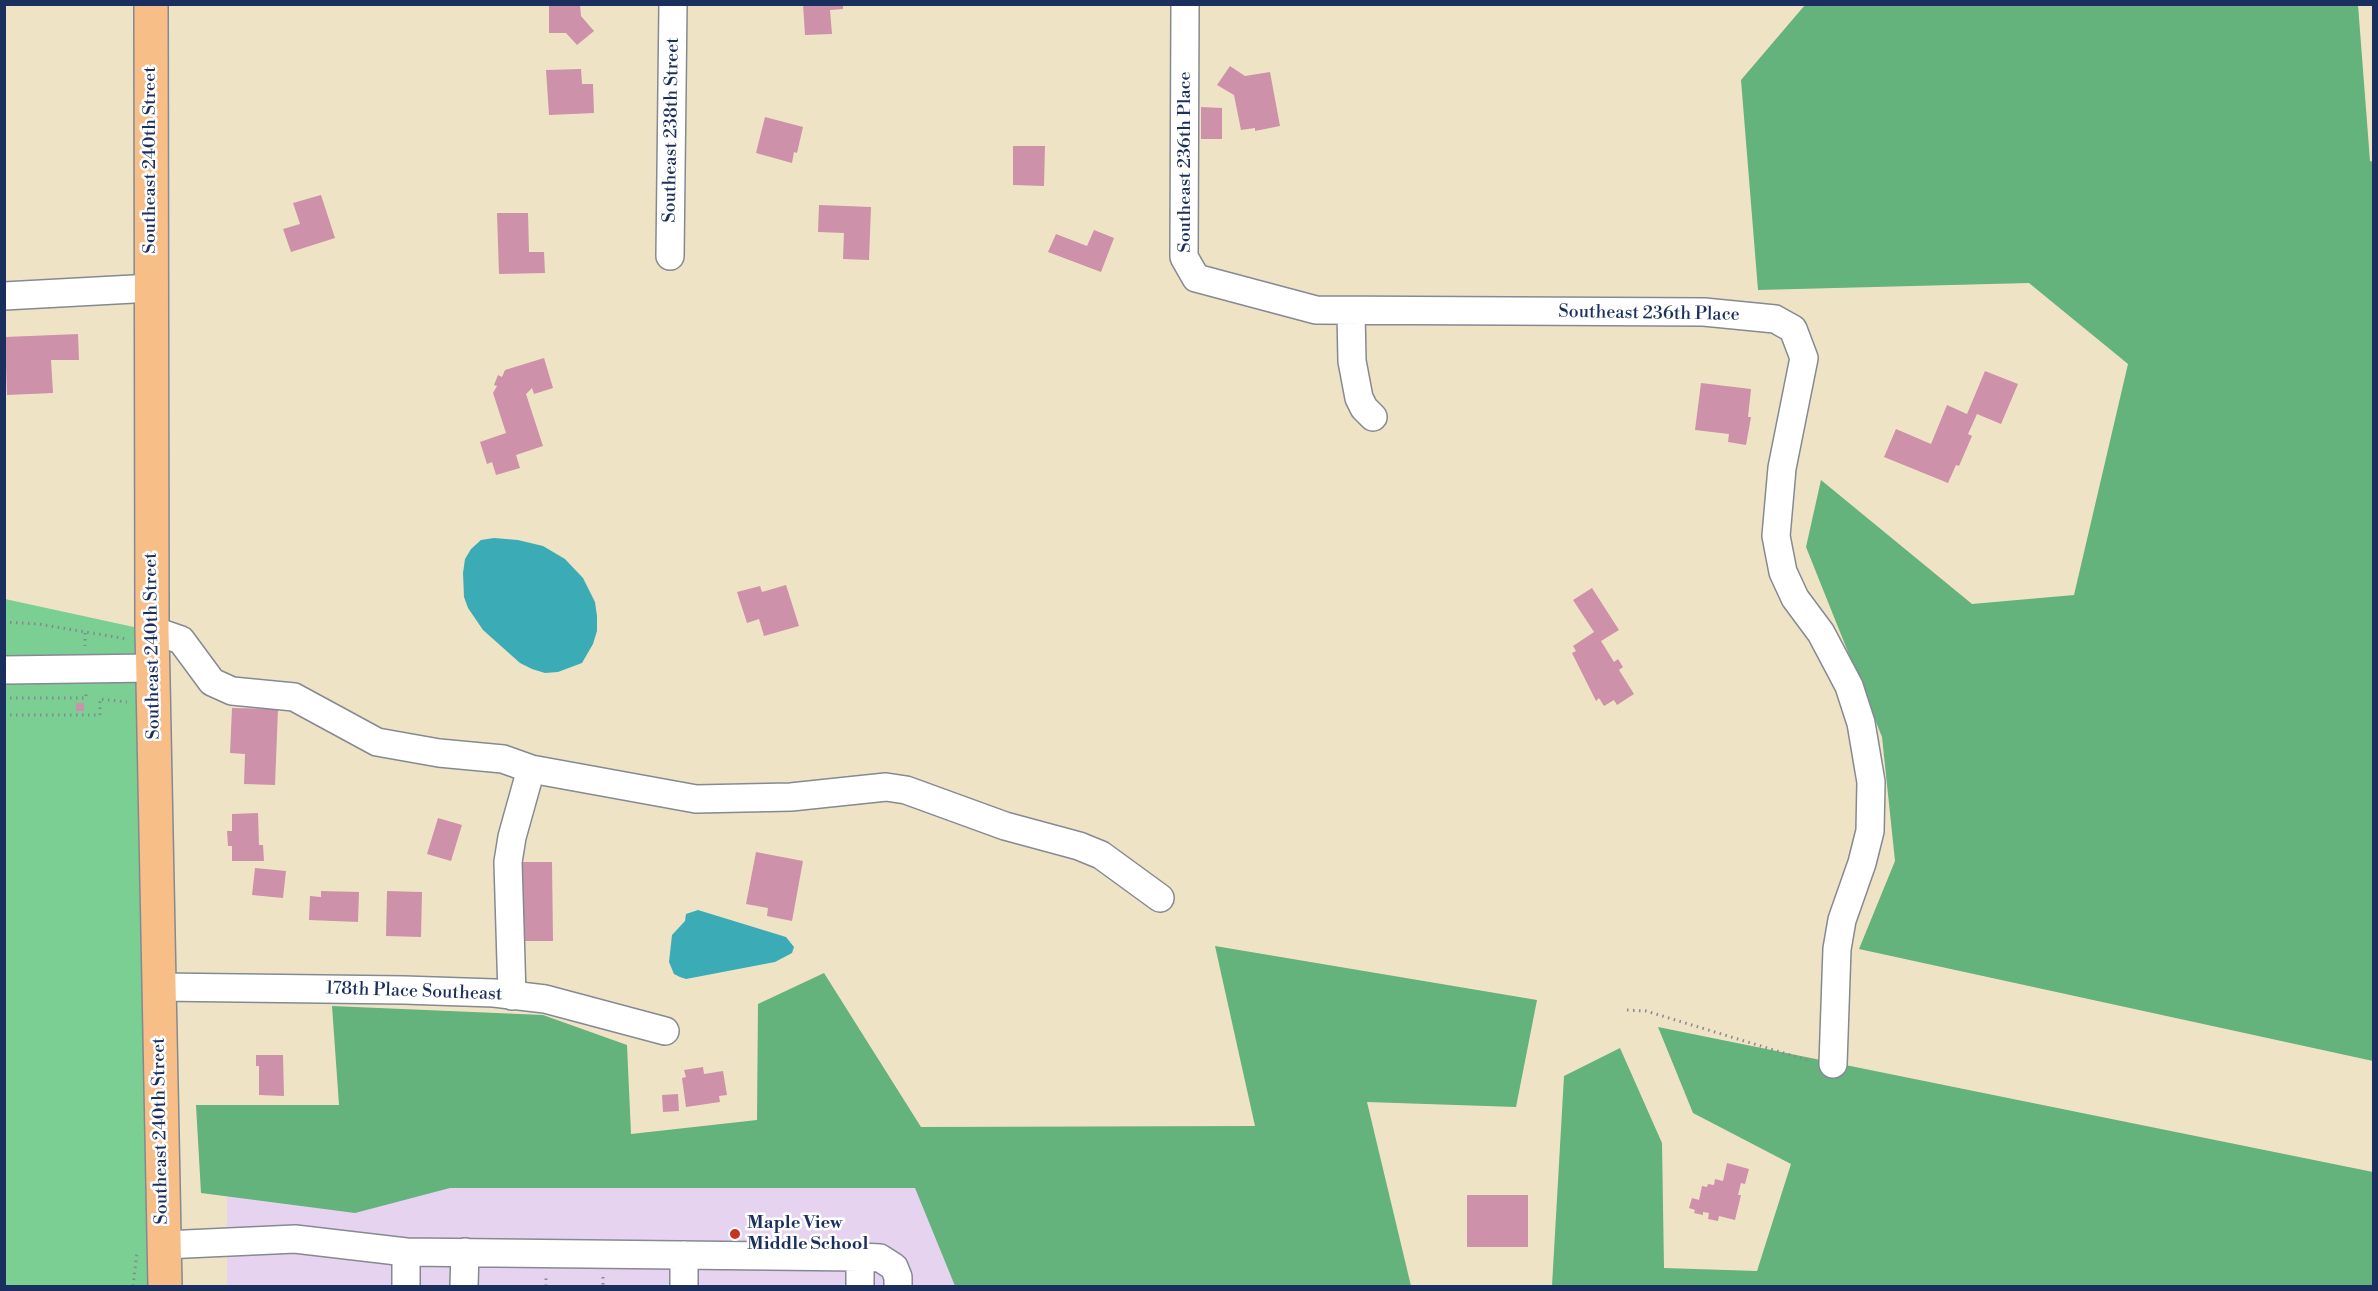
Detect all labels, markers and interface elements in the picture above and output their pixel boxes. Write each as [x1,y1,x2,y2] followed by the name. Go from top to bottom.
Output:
[660,37,684,223] street label: Southeast 238th Street
[140,66,162,254] street label: Southeast 240th Street
[1175,71,1197,253] street label: Southeast 236th Place
[1558,302,1740,326] street label: Southeast 236th Place
[141,552,165,740] street label: Southeast 240th Street
[325,978,503,1006] street label: 178th Place Southeast
[149,1037,173,1225] street label: Southeast 240th Street
[747,1213,868,1256] place label: Maple View Middle School
[728,1227,742,1241] marker: Maple View Middle School

